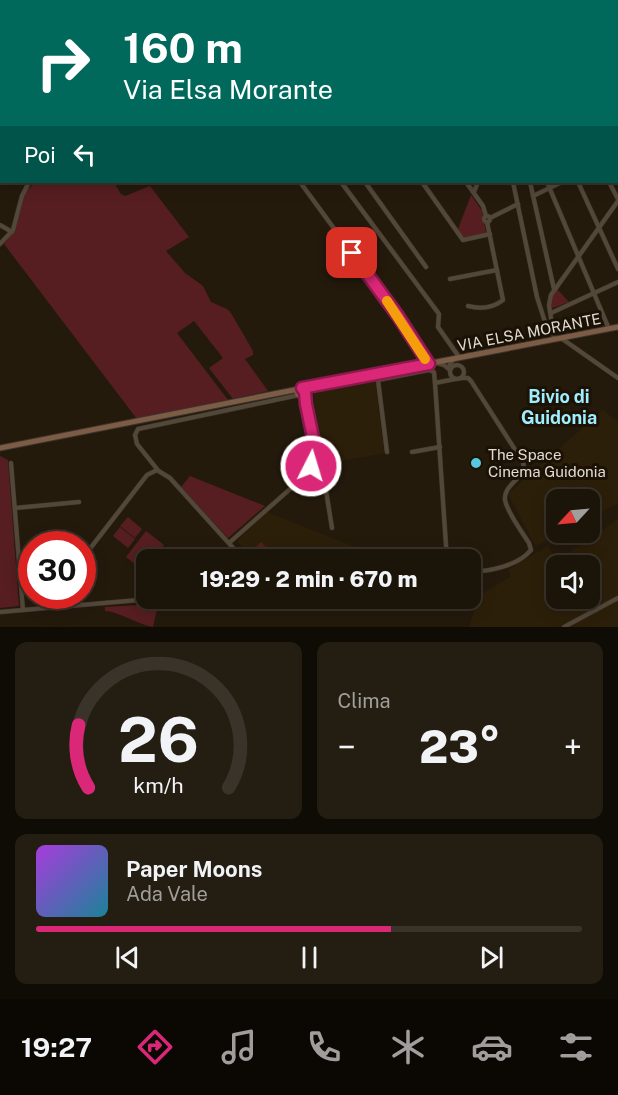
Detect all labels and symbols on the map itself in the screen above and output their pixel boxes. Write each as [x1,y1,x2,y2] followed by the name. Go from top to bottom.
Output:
[326,227,377,278] pin
[456,310,602,354] street label: VIA ELSA MORANTE
[521,386,597,428] district label: Bivio di Guidonia
[279,434,343,498] position arrow
[488,446,606,480] place label: The Space Cinema Guidonia
[469,456,483,470] marker: The Space Cinema Guidonia
[546,489,600,543] north arrow
[18,531,96,609] speed limit sign: 30

